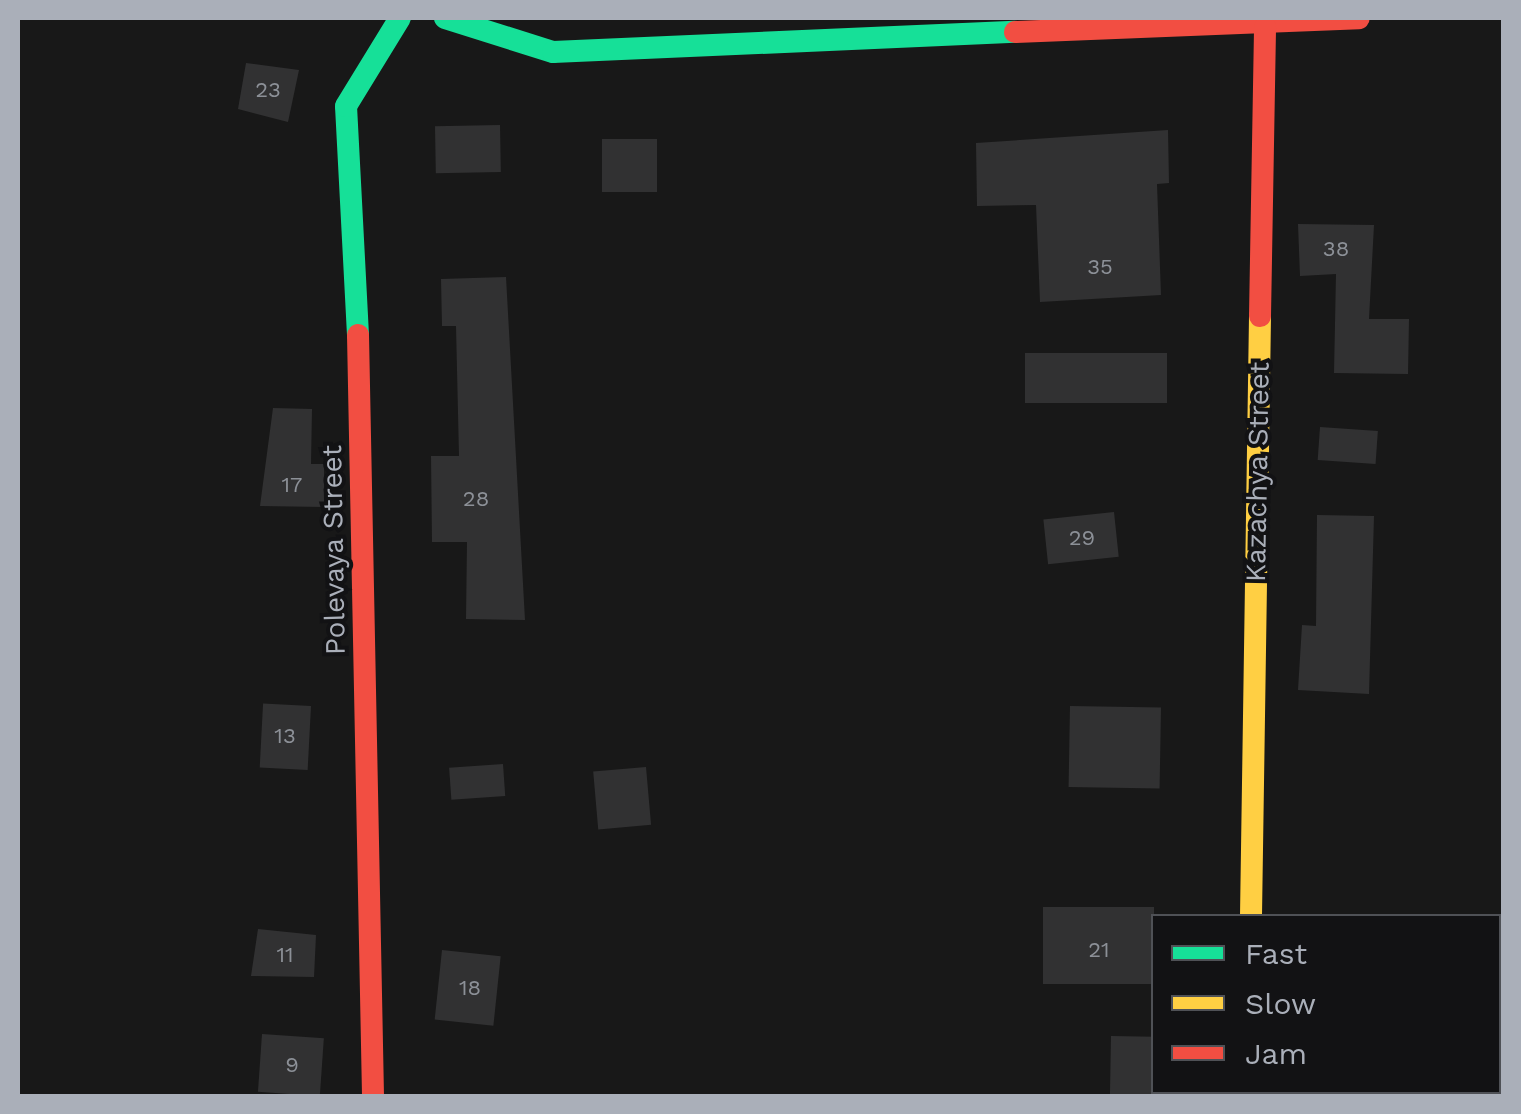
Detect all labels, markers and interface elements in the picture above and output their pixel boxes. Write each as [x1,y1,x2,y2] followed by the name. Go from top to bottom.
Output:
[255,77,281,103] house number: 23
[1323,236,1349,262] house number: 38
[1087,254,1113,280] house number: 35
[1239,361,1277,583] street label: Kazachya Street
[315,444,353,656] street label: Polevaya Street
[282,472,302,498] house number: 17
[463,486,489,512] house number: 28
[1069,525,1095,551] house number: 29
[274,723,296,749] house number: 13
[1151,914,1501,1094] legend
[1245,936,1307,971] text: Fast
[1088,937,1110,963] house number: 21
[276,942,294,968] house number: 11
[459,975,481,1001] house number: 18
[1245,986,1316,1021] text: Slow
[1245,1036,1307,1071] text: Jam
[285,1052,299,1078] house number: 9

